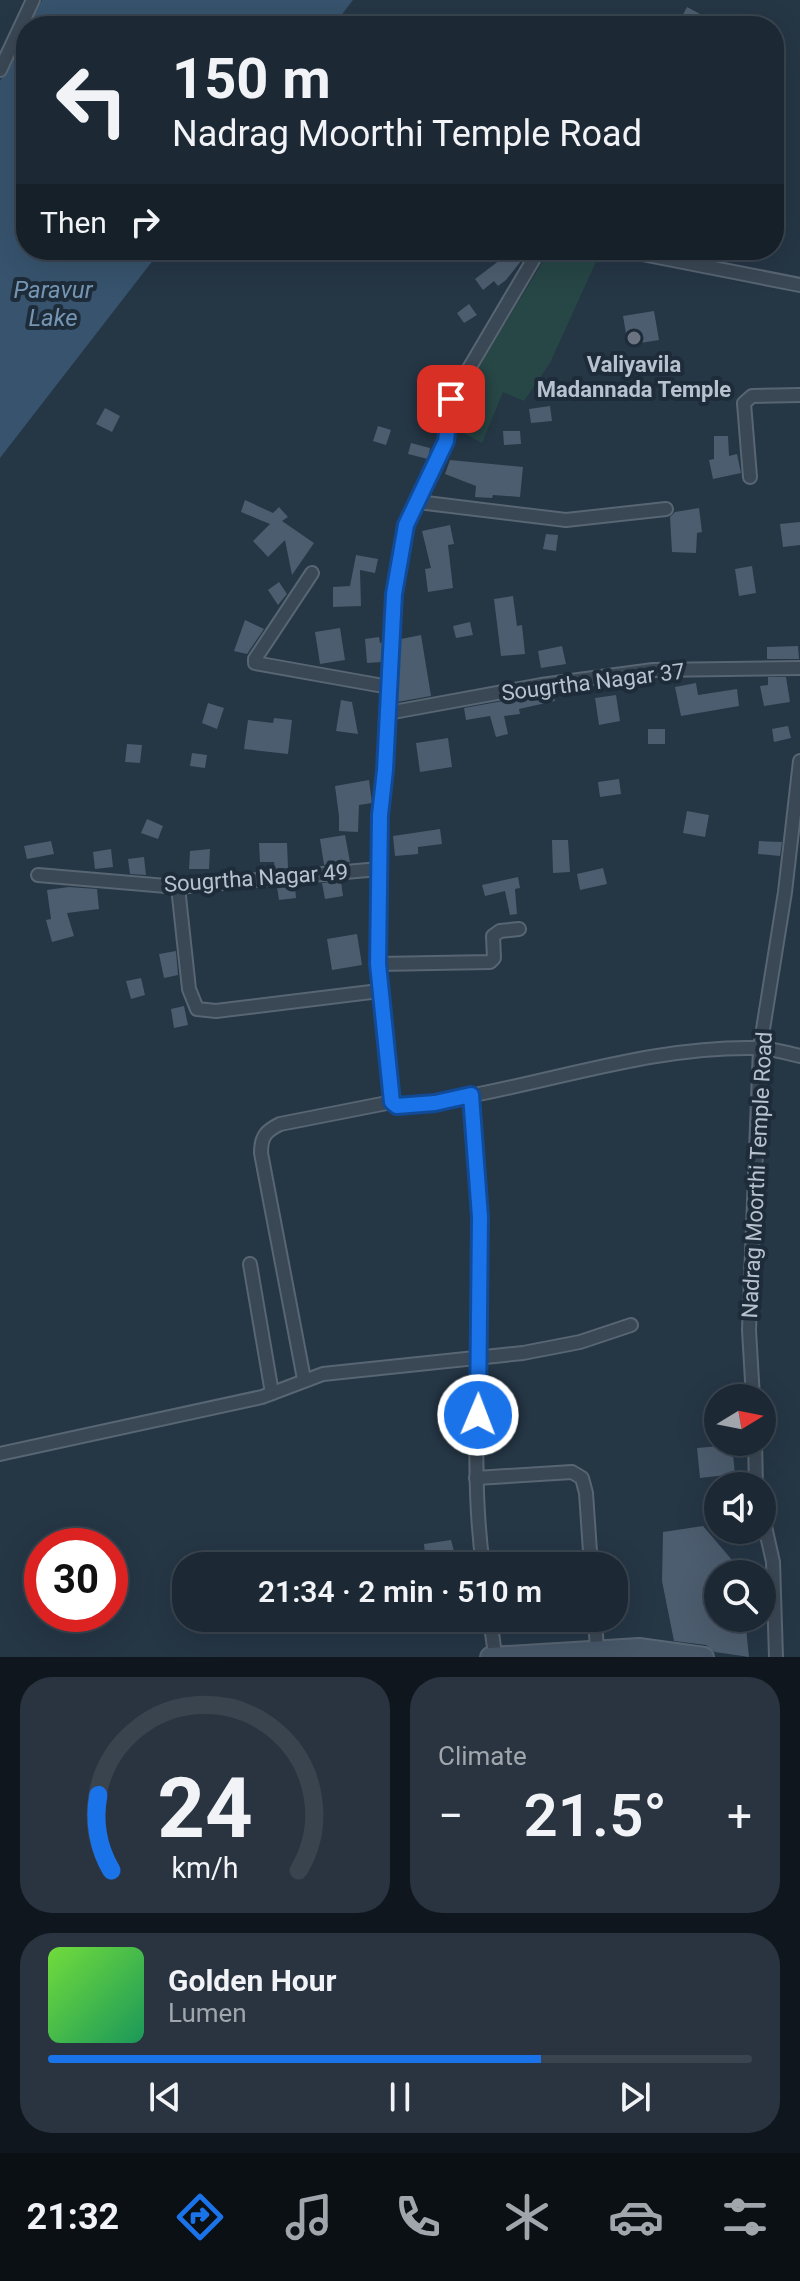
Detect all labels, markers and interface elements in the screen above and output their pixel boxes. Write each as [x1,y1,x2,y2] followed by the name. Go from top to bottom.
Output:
[172,46,331,112] text: 150 m
[40,48,144,152] icon: left
[172,113,642,155] text: Nadrag Moorthi Temple Road
[123,200,167,244] icon: right
[40,205,107,240] text: Then
[13,276,94,332] water label: Paravur Lake
[625,329,643,347] marker: Valiyavila Madannada Temple
[537,352,731,402] place label: Valiyavila Madannada Temple
[417,365,485,433] pin
[429,377,473,421] icon: arrive
[500,658,686,706] street label: Sougrtha Nagar 37
[163,859,349,897] street label: Sougrtha Nagar 49
[737,1031,777,1319] street label: Nadrag Moorthi Temple Road
[436,1373,520,1457] position arrow
[704,1384,776,1456] north arrow
[704,1384,776,1632] map controls
[704,1472,776,1544] button: sound
[24,1528,128,1632] speed limit sign: 30
[704,1560,776,1632] button: search
[258,1574,542,1609] text: 21:34 · 2 min · 510 m
[438,1741,527,1771] text: Climate
[157,1760,253,1857] text: 24
[524,1780,667,1851] text: 21.5°
[438,1790,463,1842] text: −
[727,1790,752,1842] text: +
[171,1851,239,1885] text: km/h
[168,1963,337,1998] text: Golden Hour
[168,1998,247,2028] text: Lumen
[143,2075,187,2119] icon: previous
[378,2075,422,2119] icon: pause
[613,2075,657,2119] icon: next
[172,2189,228,2245] icon: directions
[281,2189,337,2245] icon: music
[390,2189,446,2245] icon: phone
[499,2189,555,2245] icon: climate
[608,2189,664,2245] icon: car
[717,2189,773,2245] icon: filters
[27,2196,119,2238] text: 21:32

